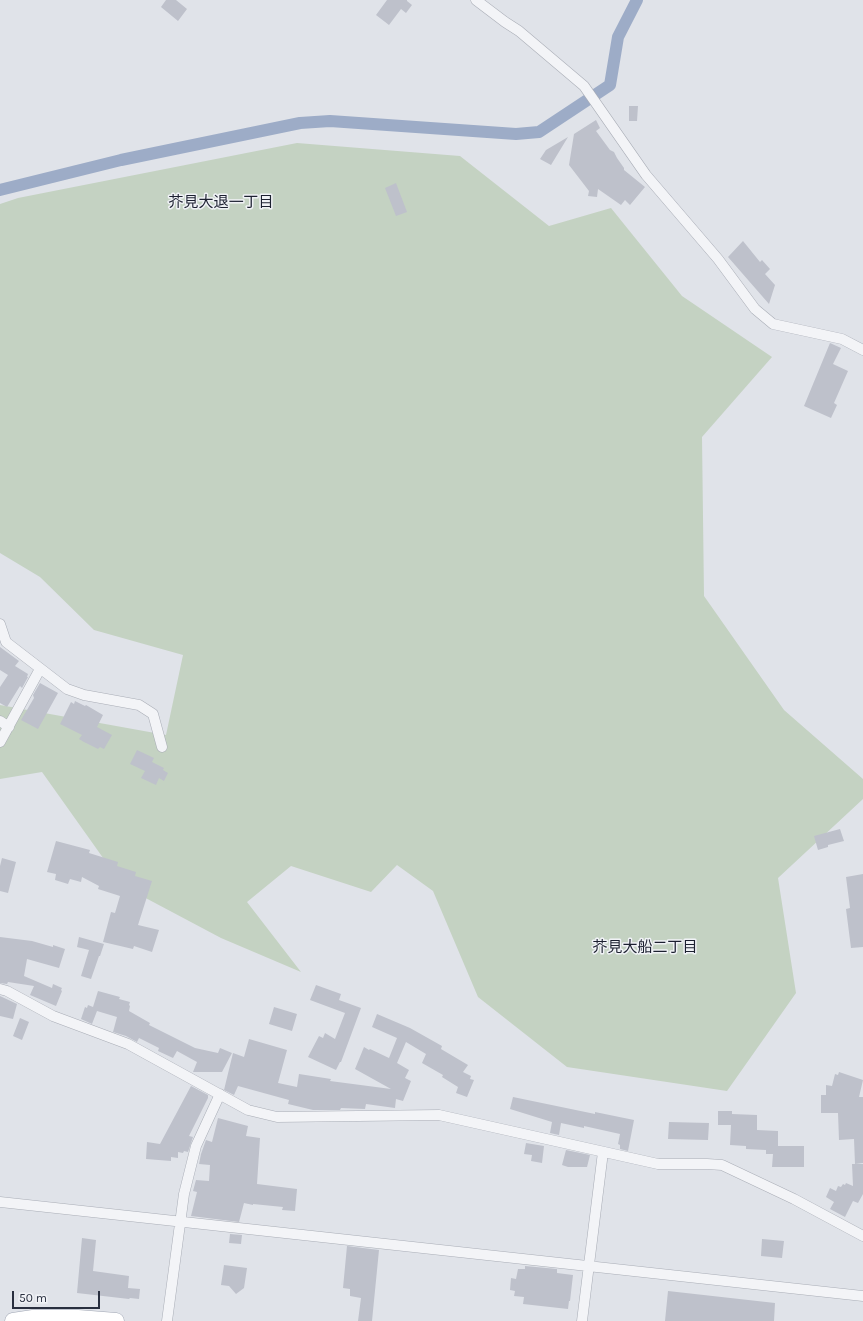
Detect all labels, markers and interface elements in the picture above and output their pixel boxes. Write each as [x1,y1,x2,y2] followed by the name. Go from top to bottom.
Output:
[169,194,273,212] district label: 芥見大退一丁目
[593,939,697,957] district label: 芥見大船二丁目
[14,1283,102,1309] scale bar
[19,1291,47,1305] text: 50 m

